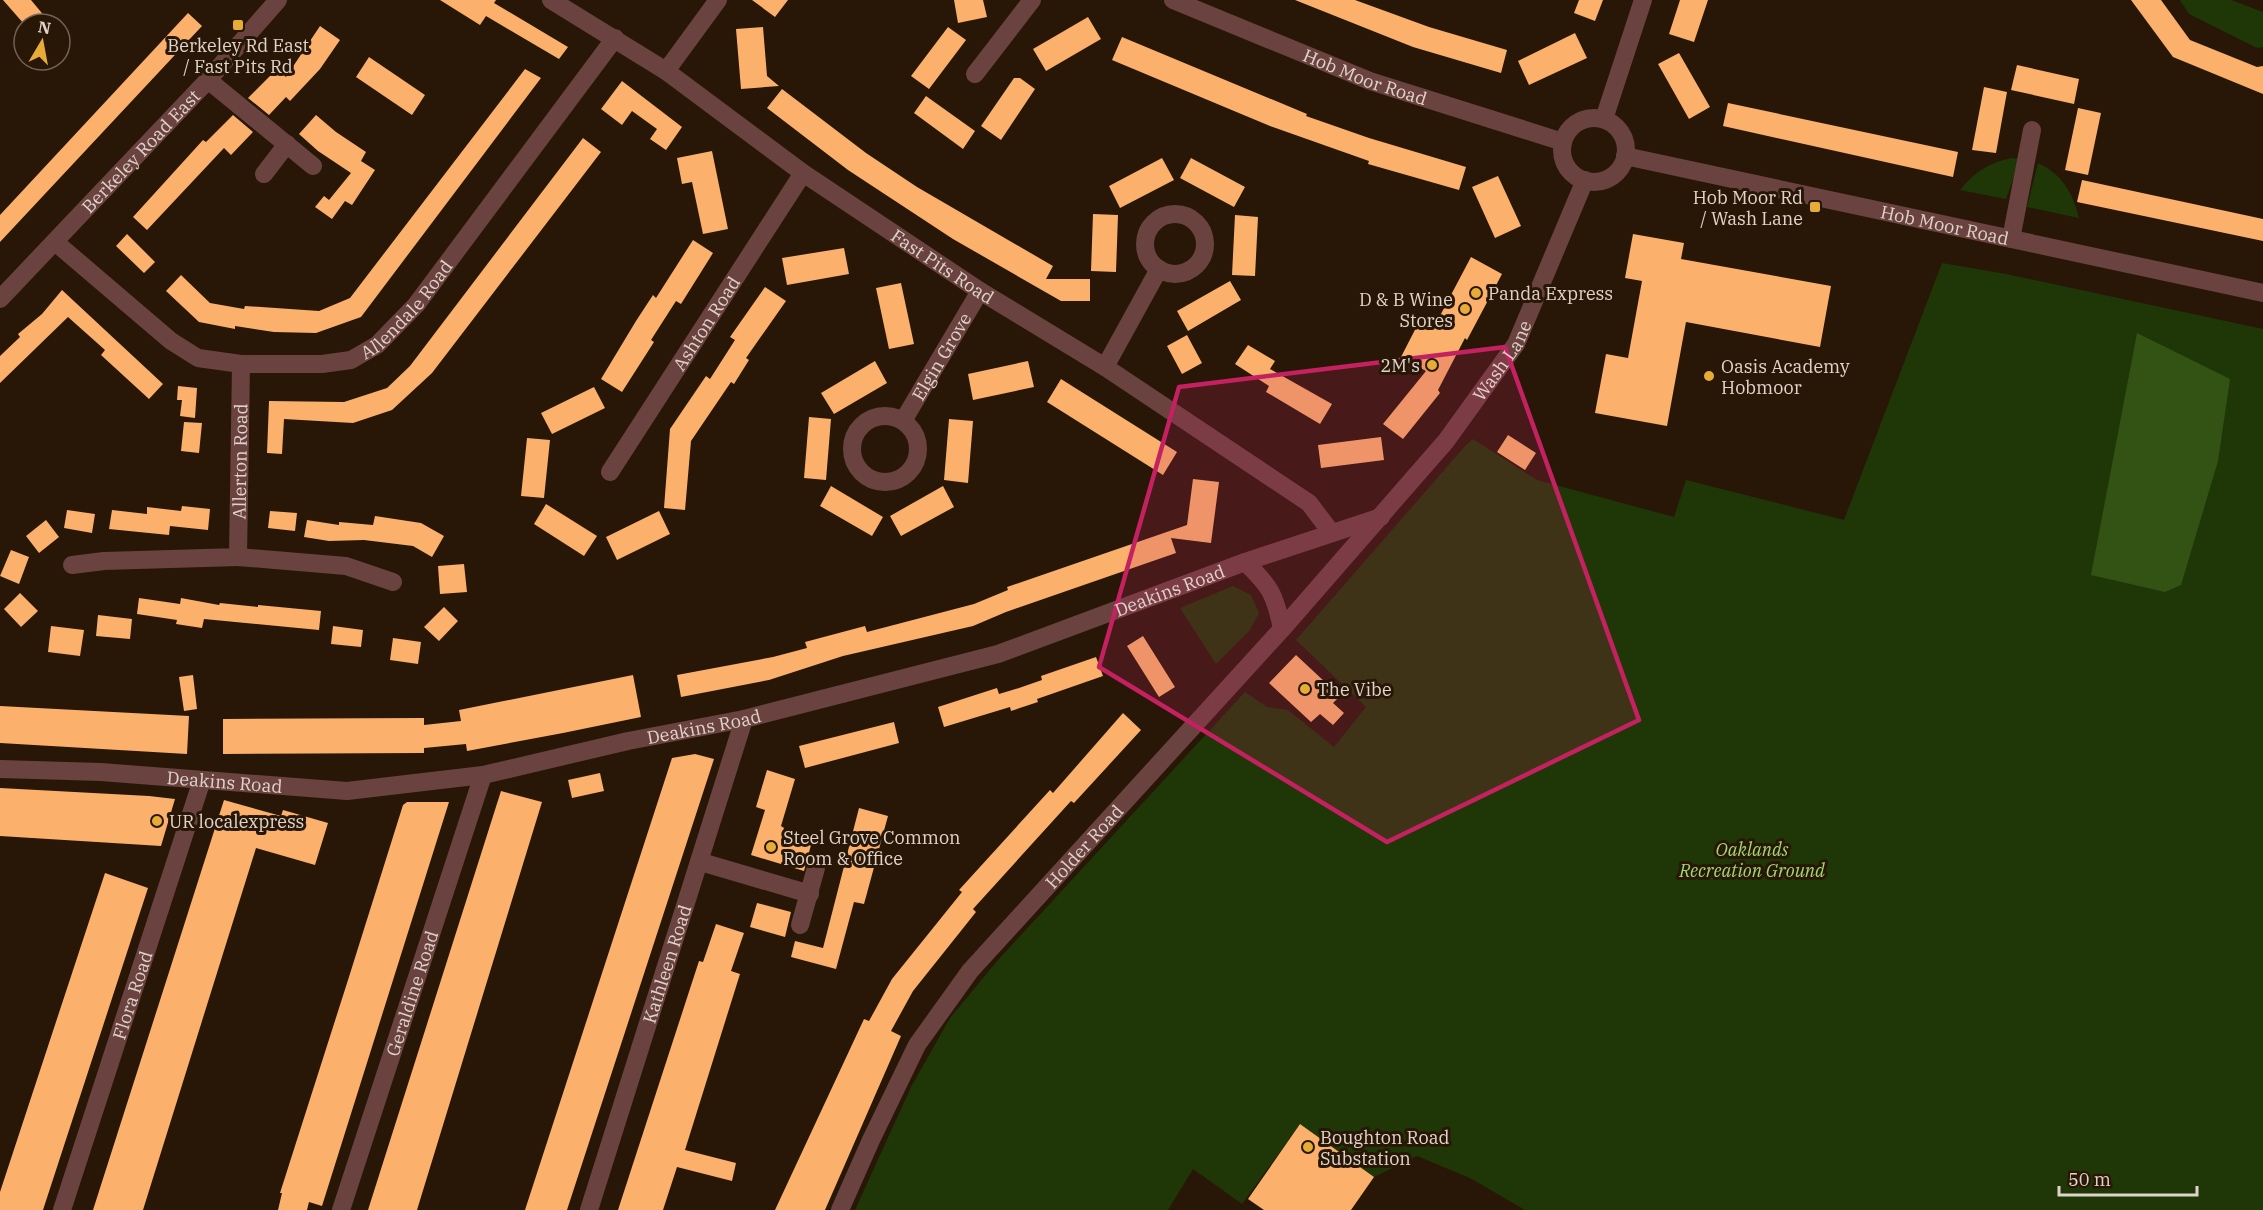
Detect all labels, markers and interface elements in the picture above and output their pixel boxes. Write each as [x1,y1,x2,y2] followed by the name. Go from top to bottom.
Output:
[12,12,72,72] north arrow
[37,16,53,38] text: N
[231,18,245,32] marker: Berkeley Rd East / Fast Pits Rd
[167,34,309,78] place label: Berkeley Rd East / Fast Pits Rd
[1300,43,1430,110] street label: Hob Moor Road
[76,84,205,218] street label: Berkeley Road East
[1693,186,1803,230] place label: Hob Moor Rd / Wash Lane
[1808,200,1822,214] marker: Hob Moor Rd / Wash Lane
[1878,200,2011,250] street label: Hob Moor Road
[887,224,999,309] street label: Fast Pits Road
[356,255,457,364] street label: Allendale Road
[667,272,745,375] street label: Ashton Road
[1488,282,1613,305] place label: Panda Express
[1469,286,1483,300] marker: Panda Express
[1359,288,1453,332] place label: D & B Wine Stores
[1458,302,1472,316] marker: D & B Wine Stores
[906,308,976,405] street label: Elgin Grove
[1467,317,1536,405] street label: Wash Lane
[1380,354,1420,377] place label: 2M's
[1721,355,1850,399] place label: Oasis Academy Hobmoor
[1425,358,1439,372] marker: 2M's
[1702,369,1716,383] marker: Oasis Academy Hobmoor
[227,403,252,519] street label: Allerton Road
[1111,559,1228,621] street label: Deakins Road
[1317,678,1392,701] place label: The Vibe
[1298,682,1312,696] marker: The Vibe
[645,704,764,749] street label: Deakins Road
[166,766,283,797] street label: Deakins Road
[1040,800,1128,893] street label: Holder Road
[169,810,304,833] place label: UR localexpress
[150,814,164,828] marker: UR localexpress
[783,826,961,870] place label: Steel Grove Common Room & Office
[1678,838,1825,882] park label: Oaklands Recreation Ground
[764,840,778,854] marker: Steel Grove Common Room & Office
[637,902,696,1026] street label: Kathleen Road
[381,927,443,1059] street label: Geraldine Road
[107,948,157,1042] street label: Flora Road
[1320,1126,1450,1170] place label: Boughton Road Substation
[1301,1140,1315,1154] marker: Boughton Road Substation
[2059,1159,2197,1197] scale bar
[2068,1168,2111,1191] text: 50 m

